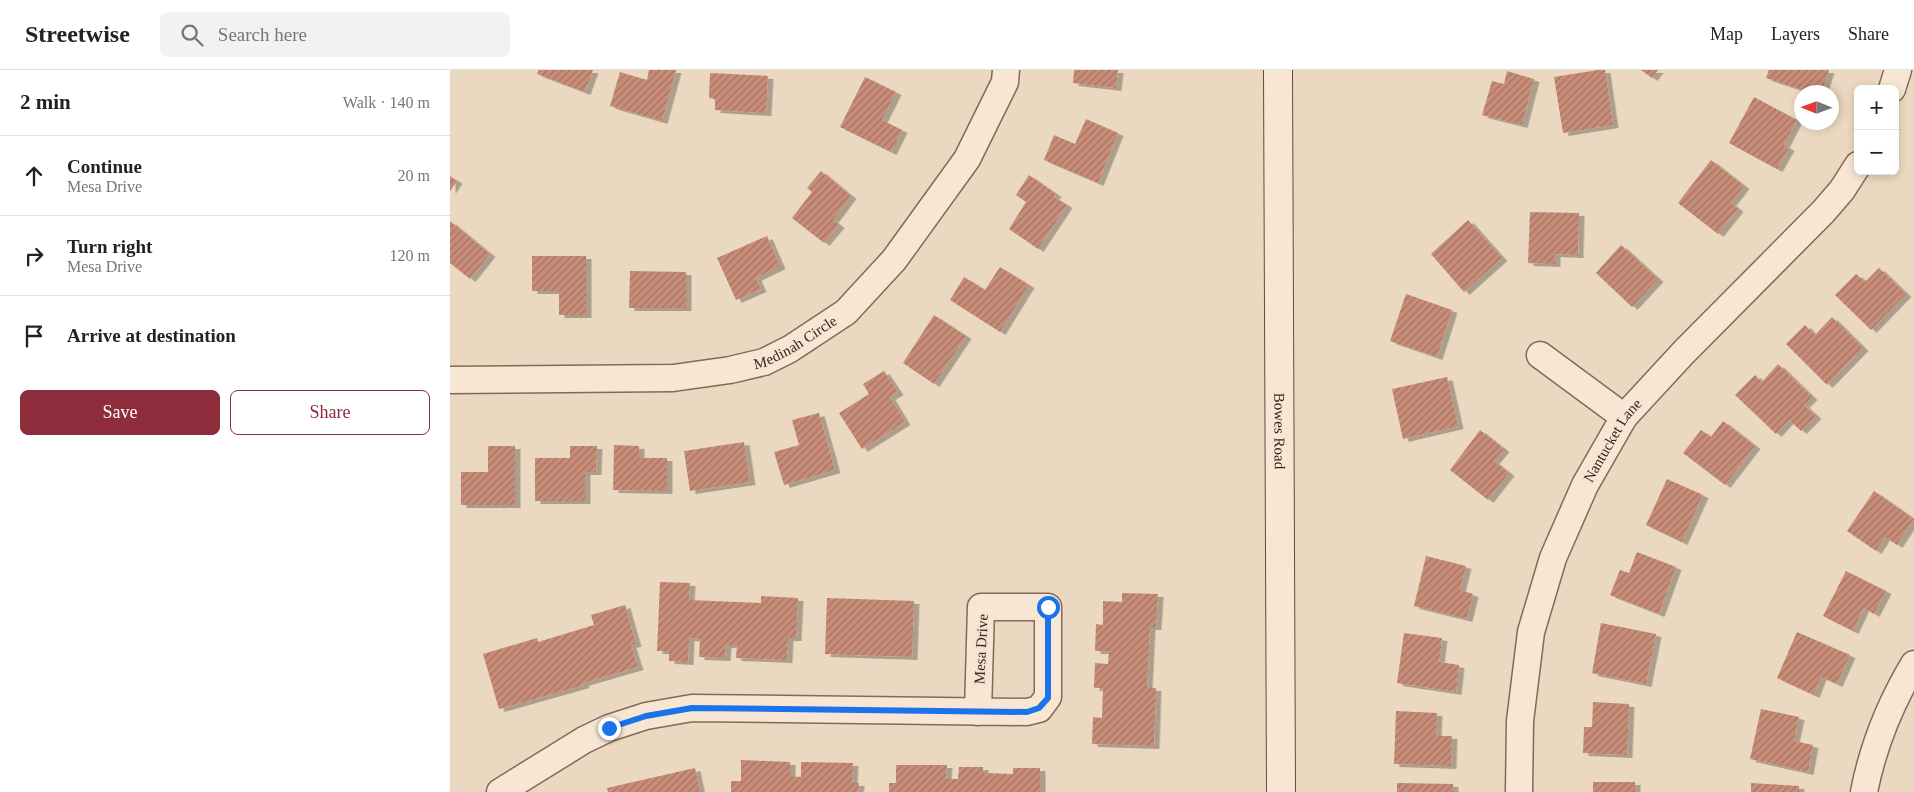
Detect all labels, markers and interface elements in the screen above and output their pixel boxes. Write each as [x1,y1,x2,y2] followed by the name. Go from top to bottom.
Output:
[160,12,510,57] search box
[25,21,130,47] text: Streetwise
[178,21,206,49] icon: search
[218,24,307,45] text: Search here
[1710,24,1743,44] text: Map
[1771,24,1820,44] text: Layers
[1848,24,1889,44] text: Share
[1794,85,1839,130] north arrow
[1854,85,1899,175] map controls
[1854,85,1899,130] button: +
[20,90,71,114] text: 2 min
[343,94,430,111] text: Walk · 140 m
[1854,130,1899,175] button: −
[67,156,142,177] text: Continue
[20,162,48,190] icon: ahead
[398,167,430,184] text: 20 m
[67,178,142,195] text: Mesa Drive
[67,236,152,257] text: Turn right
[20,242,48,270] icon: right
[390,247,430,264] text: 120 m
[67,258,142,275] text: Mesa Drive
[752,312,840,372] street label: Medinah Circle
[20,322,48,350] icon: arrive
[67,325,236,346] text: Arrive at destination
[20,390,220,435] button: Save
[230,390,430,435] button: Share
[1271,393,1288,470] street label: Bowes Road
[1580,395,1645,485] street label: Nantucket Lane
[1037,596,1060,619] route start
[971,613,991,685] street label: Mesa Drive
[598,717,621,740] route end

